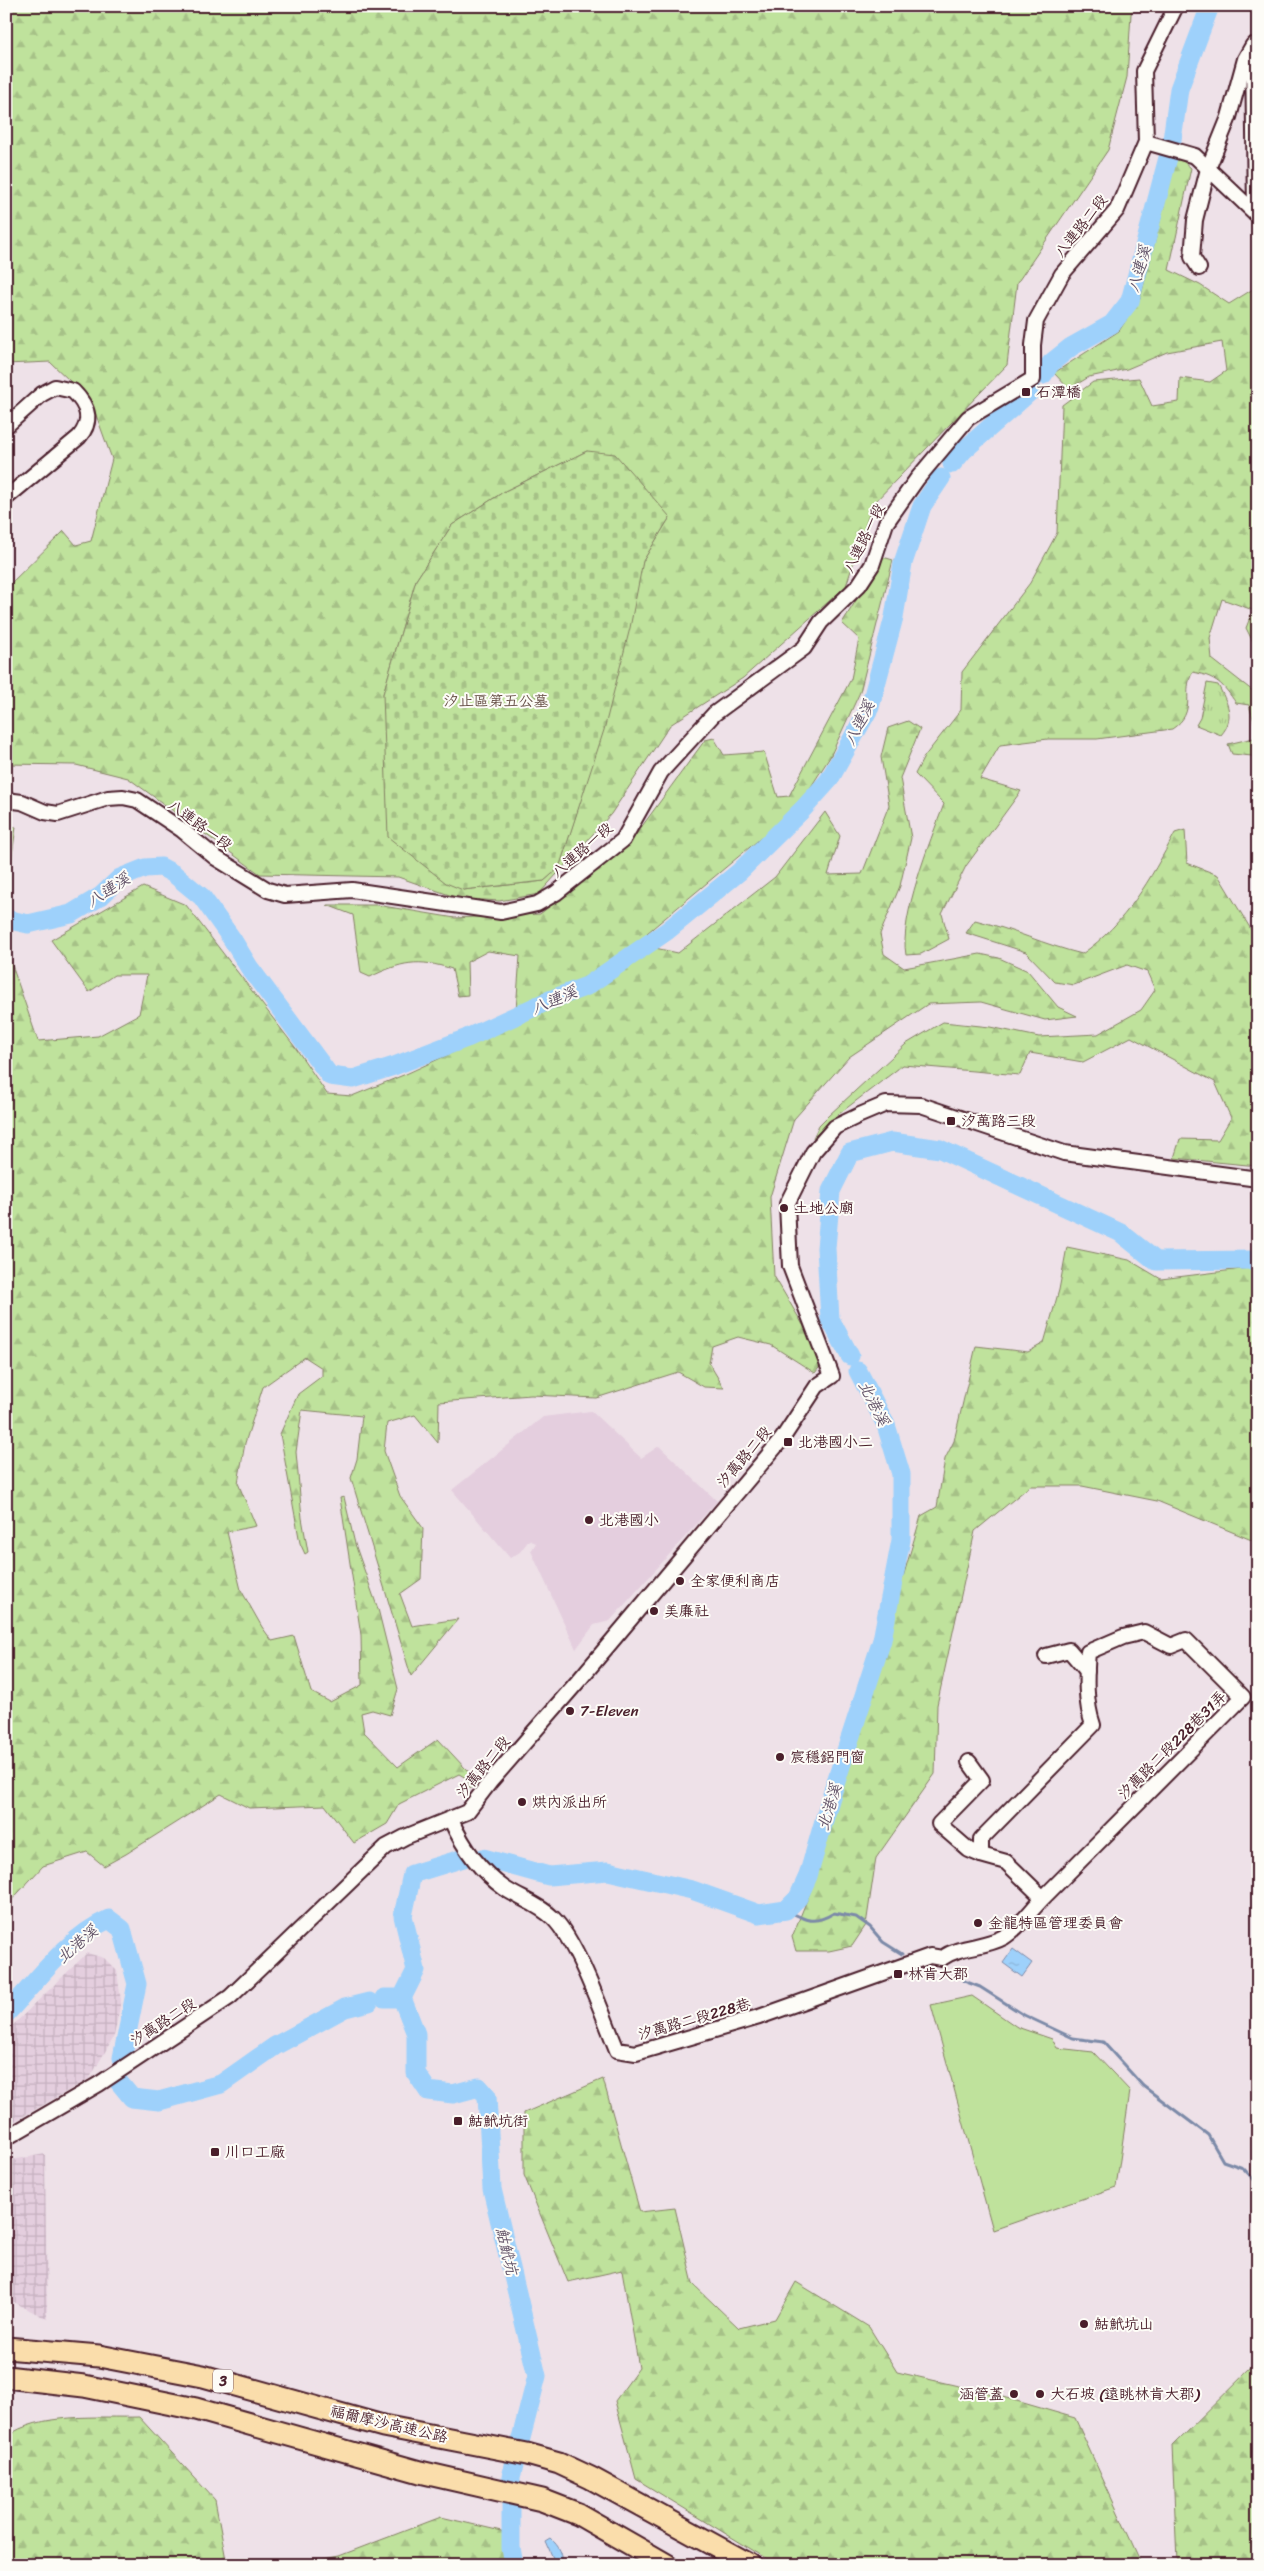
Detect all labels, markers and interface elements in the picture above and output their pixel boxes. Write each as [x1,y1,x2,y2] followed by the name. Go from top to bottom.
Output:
[1048,188,1114,264] street label: 八連路二段
[1119,241,1159,296] water label: 八連溪
[1036,379,1081,405] place label: 石潭橋
[1020,386,1032,398] marker: 石潭橋
[836,499,892,577] street label: 八連路一段
[443,688,549,714] park label: 汐止區第五公墓
[835,694,883,751] water label: 八連溪
[162,792,238,858] street label: 八連路一段
[545,816,619,884] street label: 八連路一段
[80,864,137,915] water label: 八連溪
[526,977,583,1023] water label: 八連溪
[961,1108,1036,1134] place label: 汐萬路三段
[945,1115,957,1127] marker: 汐萬路三段
[794,1195,854,1221] place label: 土地公廟
[778,1202,790,1214] marker: 土地公廟
[850,1375,898,1432] water label: 北港溪
[710,1420,778,1494] street label: 汐萬路二段
[798,1429,873,1455] place label: 北港國小二
[782,1436,794,1448] marker: 北港國小二
[599,1507,659,1533] place label: 北港國小
[583,1514,595,1526] marker: 北港國小
[690,1568,780,1594] place label: 全家便利商店
[674,1575,686,1587] marker: 全家便利商店
[664,1598,709,1624] place label: 美廉社
[648,1605,660,1617] marker: 美廉社
[1111,1684,1233,1806] street label: 汐萬路二段228巷31弄
[580,1698,639,1724] place label: 7-Eleven
[564,1705,576,1717] marker: 7-Eleven
[449,1730,517,1804] street label: 汐萬路二段
[790,1744,865,1770] place label: 宸穩鋁門窗
[774,1751,786,1763] marker: 宸穩鋁門窗
[808,1779,850,1834] water label: 北港溪
[532,1789,607,1815] place label: 烘內派出所
[516,1796,528,1808] marker: 烘內派出所
[988,1910,1123,1936] place label: 金龍特區管理委員會
[49,1917,105,1971] water label: 北港溪
[972,1917,984,1929] marker: 金龍特區管理委員會
[908,1961,968,1987] place label: 林肯大郡
[892,1968,904,1980] marker: 林肯大郡
[634,1990,754,2048] street label: 汐萬路二段228巷
[124,1991,202,2053] street label: 汐萬路二段
[468,2108,528,2134] place label: 鮕鮘坑街
[452,2115,464,2127] marker: 鮕鮘坑街
[225,2139,285,2165] place label: 川口工廠
[209,2146,221,2158] marker: 川口工廠
[487,2224,527,2280] water label: 鮕鮘坑
[1094,2311,1154,2337] place label: 鮕鮘坑山
[1078,2318,1090,2330] marker: 鮕鮘坑山
[213,2370,233,2392] road number: 3
[959,2381,1004,2407] place label: 涵管蓋
[1050,2381,1200,2407] place label: 大石坡 (遠眺林肯大郡)
[1008,2388,1020,2400] marker: 涵管蓋
[1034,2388,1046,2400] marker: 大石坡 (遠眺林肯大郡)
[328,2398,450,2450] street label: 福爾摩沙高速公路

